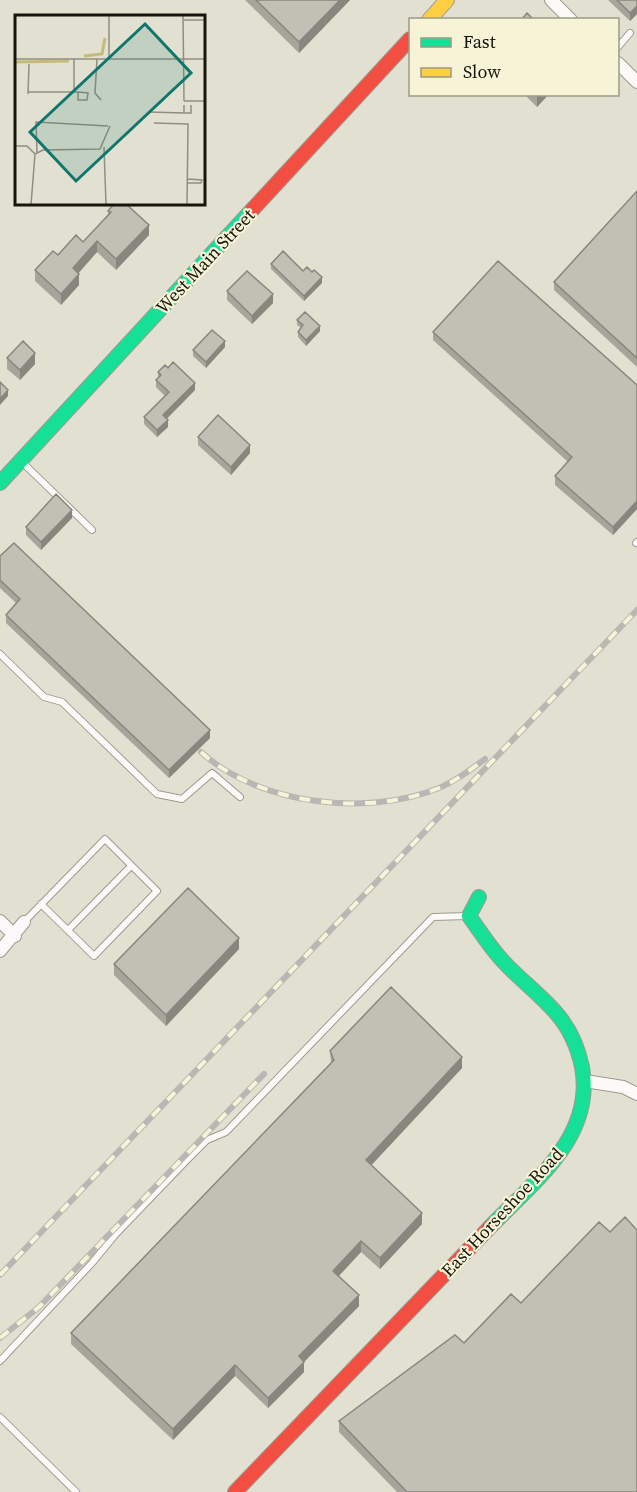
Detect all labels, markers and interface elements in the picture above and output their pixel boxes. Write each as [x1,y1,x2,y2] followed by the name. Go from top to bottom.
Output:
[15,15,206,206] inset map
[409,18,619,96] legend
[463,29,496,54] text: Fast
[463,59,501,84] text: Slow
[150,203,260,319] street label: West Main Street
[435,1142,569,1282] street label: East Horseshoe Road

